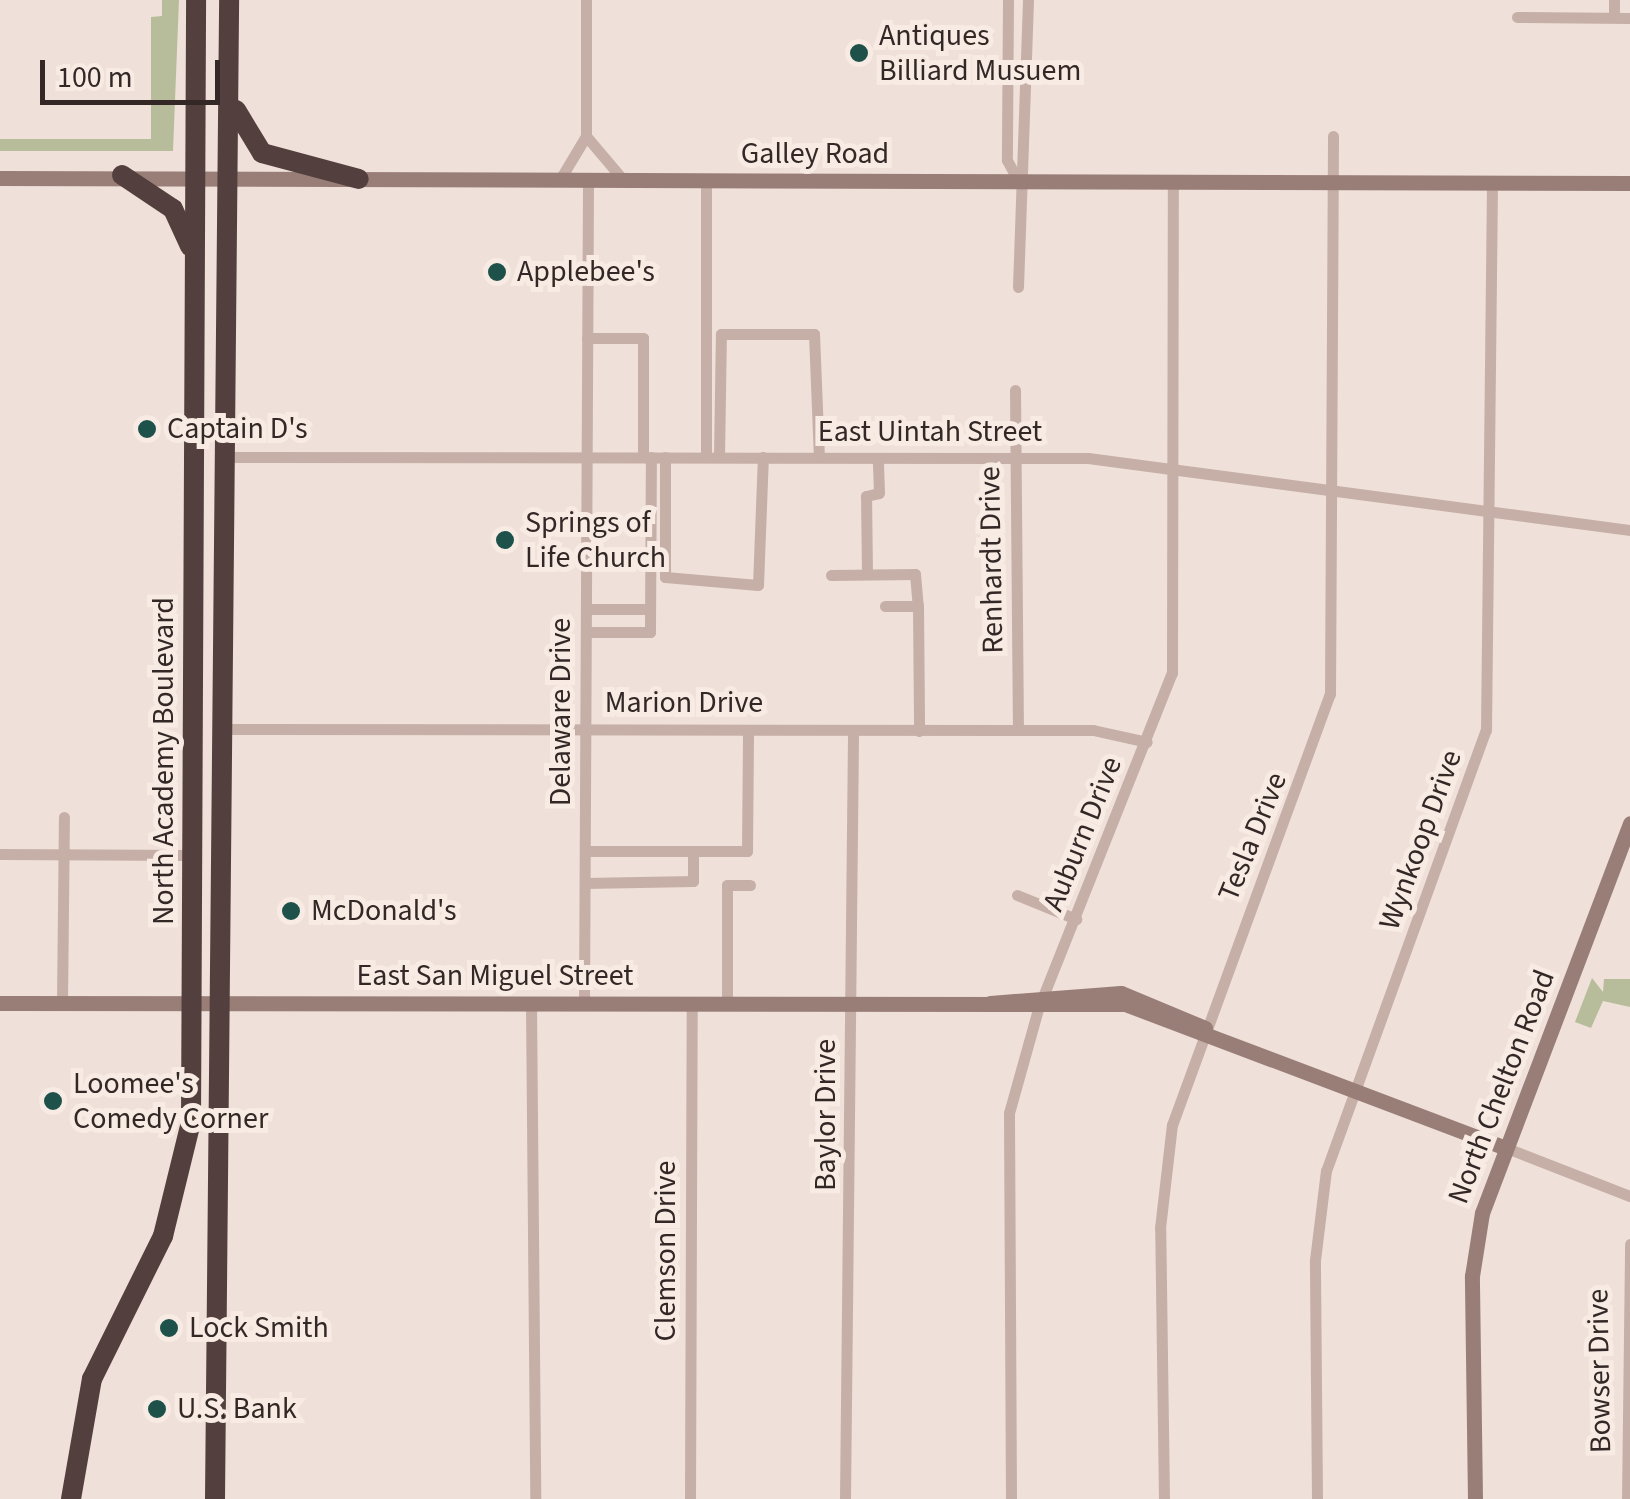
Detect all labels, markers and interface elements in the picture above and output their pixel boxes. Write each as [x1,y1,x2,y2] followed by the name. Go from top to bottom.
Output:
[879,18,1081,88] place label: Antiques Billiard Musuem
[45,40,225,102] scale bar
[848,42,870,64] marker: Antiques Billiard Musuem
[57,56,133,99] text: 100 m
[741,136,889,172] street label: Galley Road
[517,254,655,290] place label: Applebee's
[486,261,508,283] marker: Applebee's
[167,411,308,447] place label: Captain D's
[818,414,1042,450] street label: East Uintah Street
[136,418,158,440] marker: Captain D's
[972,466,1012,654] street label: Renhardt Drive
[525,505,666,576] place label: Springs of Life Church
[494,529,516,551] marker: Springs of Life Church
[146,597,182,925] street label: North Academy Boulevard
[543,618,579,806] street label: Delaware Drive
[605,685,763,721] street label: Marion Drive
[1372,745,1470,935] street label: Wynkoop Drive
[1036,752,1130,916] street label: Auburn Drive
[1211,768,1295,906] street label: Tesla Drive
[311,893,456,929] place label: McDonald's
[280,900,302,922] marker: McDonald's
[357,958,633,994] street label: East San Miguel Street
[1441,965,1563,1209] street label: North Chelton Road
[808,1039,844,1191] street label: Baylor Drive
[73,1066,268,1136] place label: Loomee's Comedy Corner
[42,1090,64,1112] marker: Loomee's Comedy Corner
[648,1161,684,1341] street label: Clemson Drive
[1581,1289,1619,1453] street label: Bowser Drive
[189,1310,329,1346] place label: Lock Smith
[158,1317,180,1339] marker: Lock Smith
[177,1391,297,1427] place label: U.S. Bank
[146,1398,168,1420] marker: U.S. Bank

